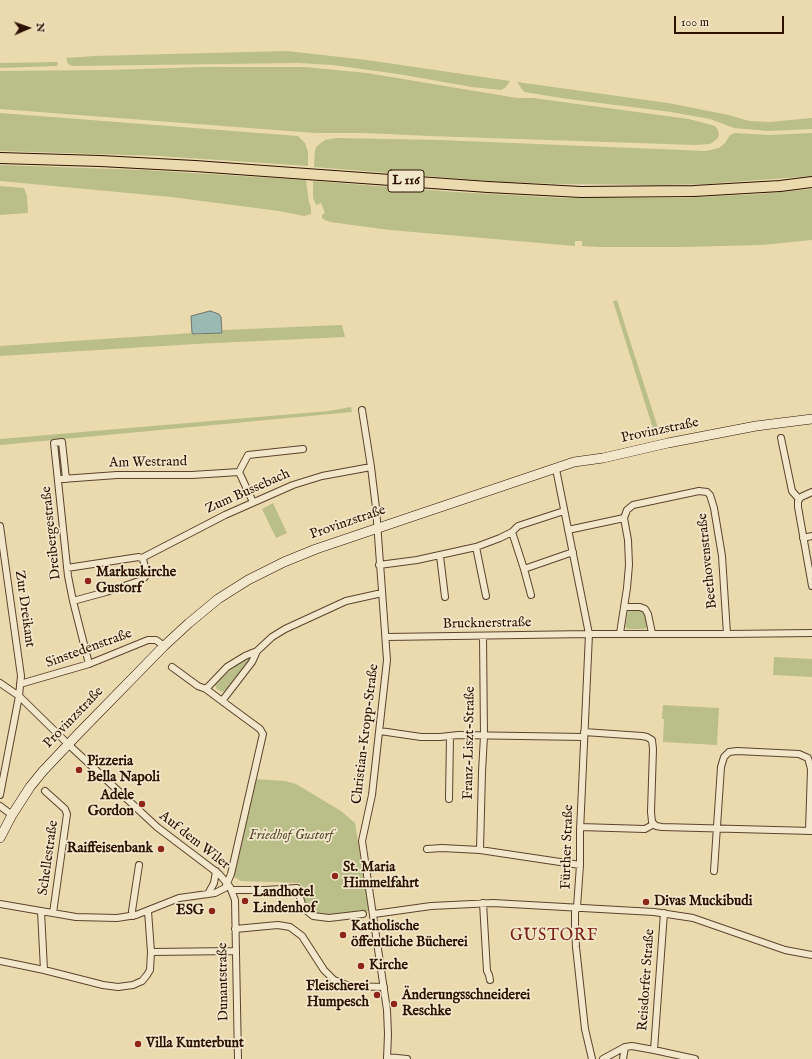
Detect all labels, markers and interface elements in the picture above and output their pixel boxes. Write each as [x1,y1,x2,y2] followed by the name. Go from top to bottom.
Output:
[8,8,48,48] north arrow
[676,8,786,34] scale bar
[681,15,709,30] text: 100 m
[33,23,47,33] text: N
[388,170,424,192] road number: L 116
[620,415,700,447] street label: Provinzstraße
[109,454,187,472] street label: Am Westrand
[203,466,293,518] street label: Zum Bussebach
[39,485,65,581] street label: Dreibergestraße
[308,502,388,544] street label: Provinzstraße
[695,512,721,610] street label: Beethovenstraße
[96,565,176,598] place label: Markuskirche Gustorf
[10,569,38,649] street label: Zur Dreikant
[83,576,93,586] marker: Markuskirche Gustorf
[442,615,532,633] street label: Brucknerstraße
[44,626,134,672] street label: Sinstedenstraße
[349,663,383,805] street label: Christian-Kropp-Straße
[40,684,108,752] street label: Provinzstraße
[461,686,479,800] street label: Franz-Liszt-Straße
[87,754,160,786] place label: Pizzeria Bella Napoli
[74,765,84,775] marker: Pizzeria Bella Napoli
[88,788,134,820] place label: Adele Gordon
[137,799,147,809] marker: Adele Gordon
[558,804,578,890] street label: Fürther Straße
[155,808,233,874] street label: Auf dem Wiler
[35,819,63,897] street label: Schellestraße
[249,828,333,844] park label: Friedhof Gustorf
[67,841,153,857] place label: Raiffeisenbank
[156,844,166,854] marker: Raiffeisenbank
[343,860,419,892] place label: St. Maria Himmelfahrt
[330,871,340,881] marker: St. Maria Himmelfahrt
[253,885,315,918] place label: Landhotel Lindenhof
[654,894,752,910] place label: Divas Muckibudi
[240,896,250,906] marker: Landhotel Lindenhof
[641,897,651,907] marker: Divas Muckibudi
[176,903,204,919] place label: ESG
[207,906,217,916] marker: ESG
[351,919,468,952] place label: Katholische öffentliche Bücherei
[510,927,598,947] district label: GUSTORF
[635,928,659,1032] street label: Reisdorfer Straße
[338,930,348,940] marker: Katholische öffentliche Bücherei
[215,942,233,1022] street label: Dunantstraße
[369,958,408,974] place label: Kirche
[356,961,366,971] marker: Kirche
[306,979,369,1012] place label: Fleischerei Humpesch
[402,988,530,1020] place label: Änderungsschneiderei Reschke
[372,990,382,1000] marker: Fleischerei Humpesch
[389,999,399,1009] marker: Änderungsschneiderei Reschke
[146,1036,244,1052] place label: Villa Kunterbunt
[133,1039,143,1049] marker: Villa Kunterbunt

